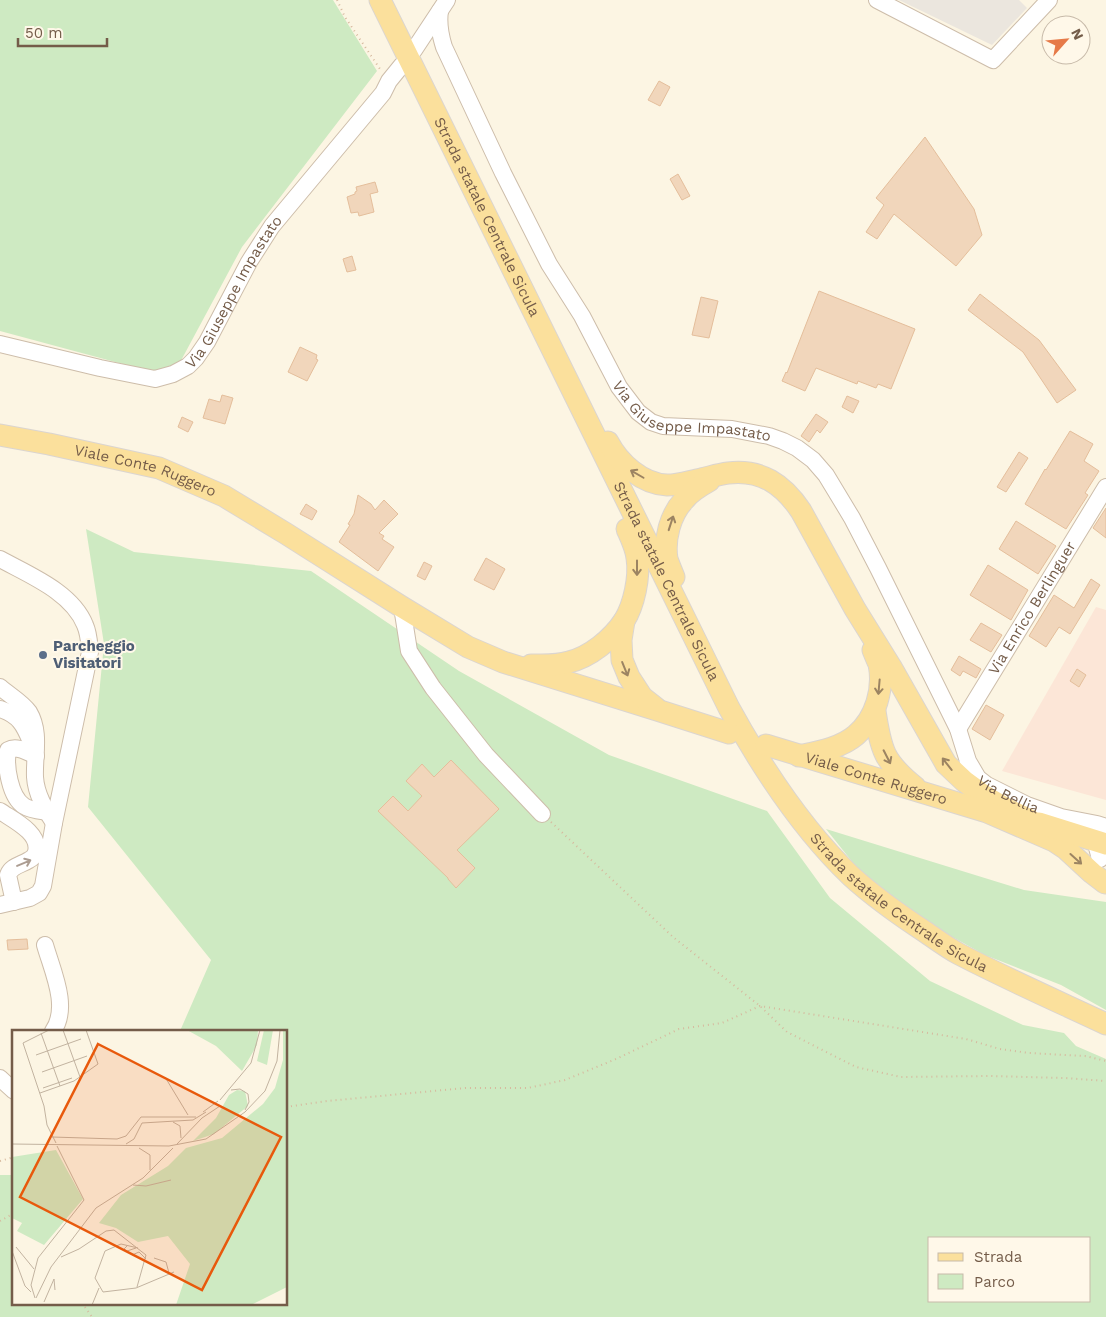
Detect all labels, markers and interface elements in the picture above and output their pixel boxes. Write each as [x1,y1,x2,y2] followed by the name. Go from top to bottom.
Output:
[18,15,106,47] scale bar
[1041,15,1091,65] north arrow
[25,24,62,42] text: 50 m
[1068,26,1087,42] text: N
[430,114,544,320] street label: Strada statale Centrale Sicula
[182,212,286,372] street label: Via Giuseppe Impastato
[608,378,772,445] street label: Via Giuseppe Impastato
[73,441,219,501] street label: Viale Conte Ruggero
[630,468,645,478] one-way arrow
[610,479,723,684] street label: Strada statale Centrale Sicula
[667,516,677,532] one-way arrow
[984,538,1080,678] street label: Via Enrico Berlinguer
[632,560,642,576] one-way arrow
[53,637,135,672] place label: Parcheggio Visitatori
[37,649,49,661] marker: Parcheggio Visitatori
[621,661,631,676] one-way arrow
[874,679,884,695] one-way arrow
[803,748,949,808] street label: Viale Conte Ruggero
[882,750,892,765] one-way arrow
[942,757,953,770] one-way arrow
[973,771,1042,818] street label: Via Bellia
[806,829,991,976] street label: Strada statale Centrale Sicula
[1070,853,1083,864] one-way arrow
[16,857,31,867] one-way arrow
[12,1030,288,1304] inset map
[928,1237,1091,1302] legend
[974,1248,1023,1266] text: Strada
[974,1273,1015,1291] text: Parco

